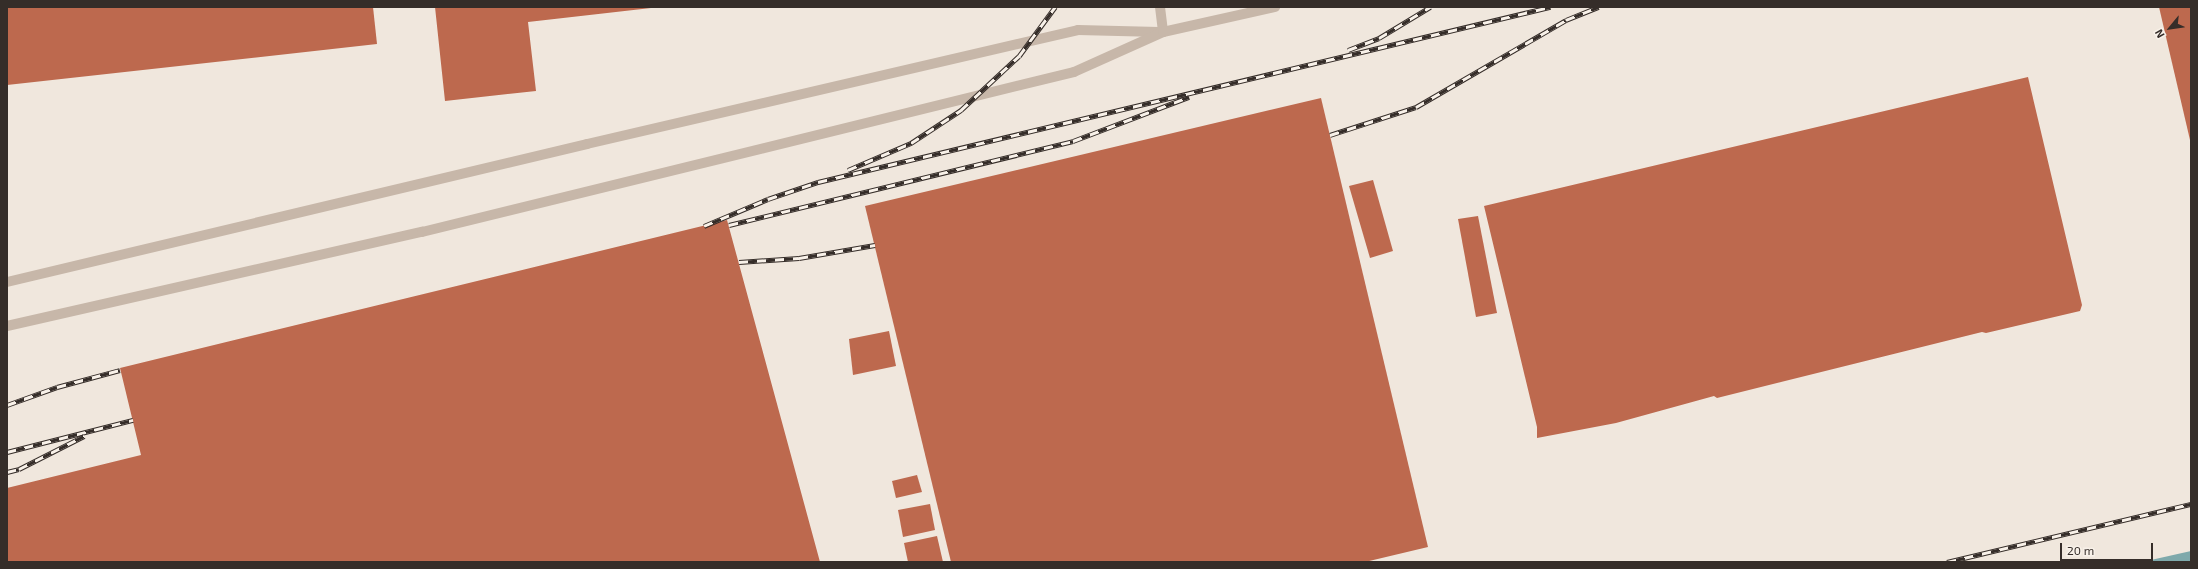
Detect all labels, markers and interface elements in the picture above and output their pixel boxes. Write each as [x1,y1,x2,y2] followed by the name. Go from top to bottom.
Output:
[2150,8,2190,48] north arrow
[2151,27,2167,41] text: N
[2062,535,2155,561] scale bar
[2067,543,2094,557] text: 20 m

